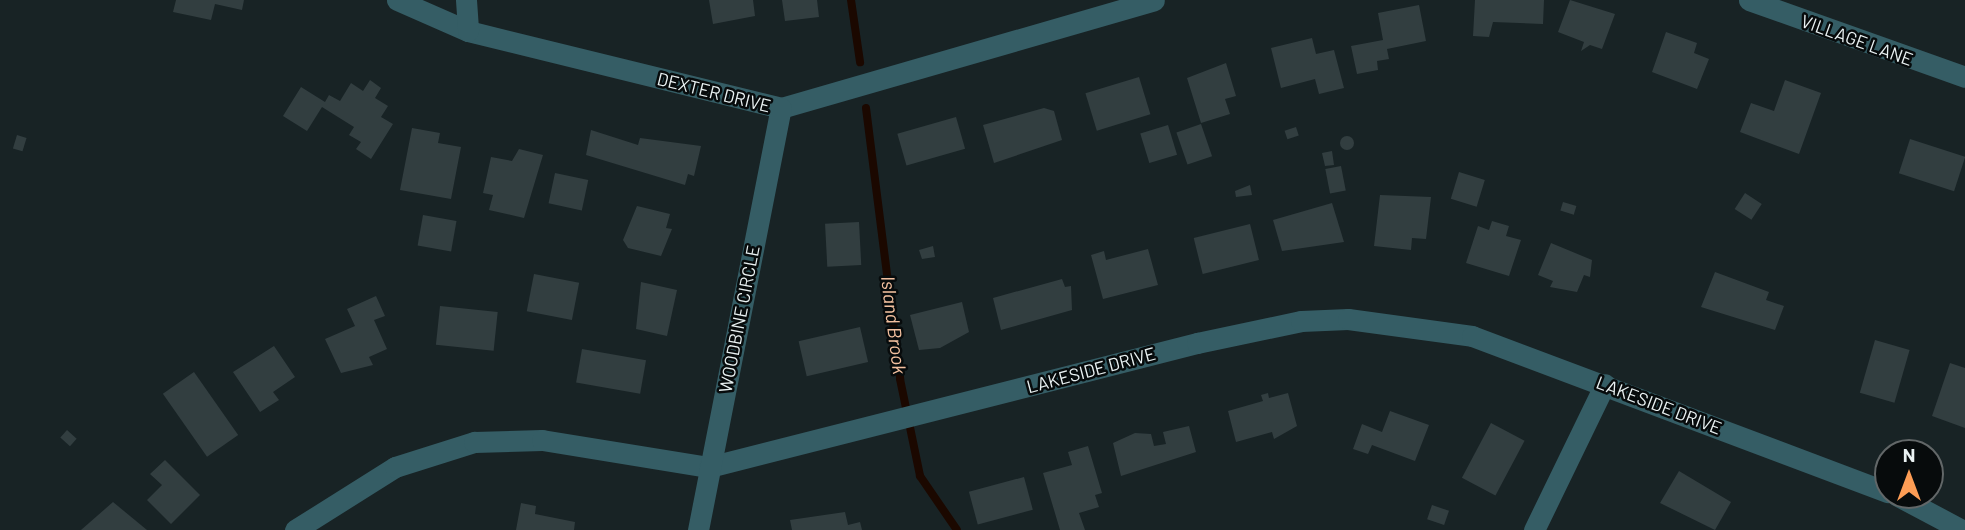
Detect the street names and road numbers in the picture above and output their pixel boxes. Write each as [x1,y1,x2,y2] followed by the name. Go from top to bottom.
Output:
[1798,10,1916,70] street label: VILLAGE LANE
[655,67,773,117] street label: DEXTER DRIVE
[714,243,764,395] street label: WOODBINE CIRCLE
[1024,342,1158,398] street label: LAKESIDE DRIVE
[1593,371,1725,439] street label: LAKESIDE DRIVE

